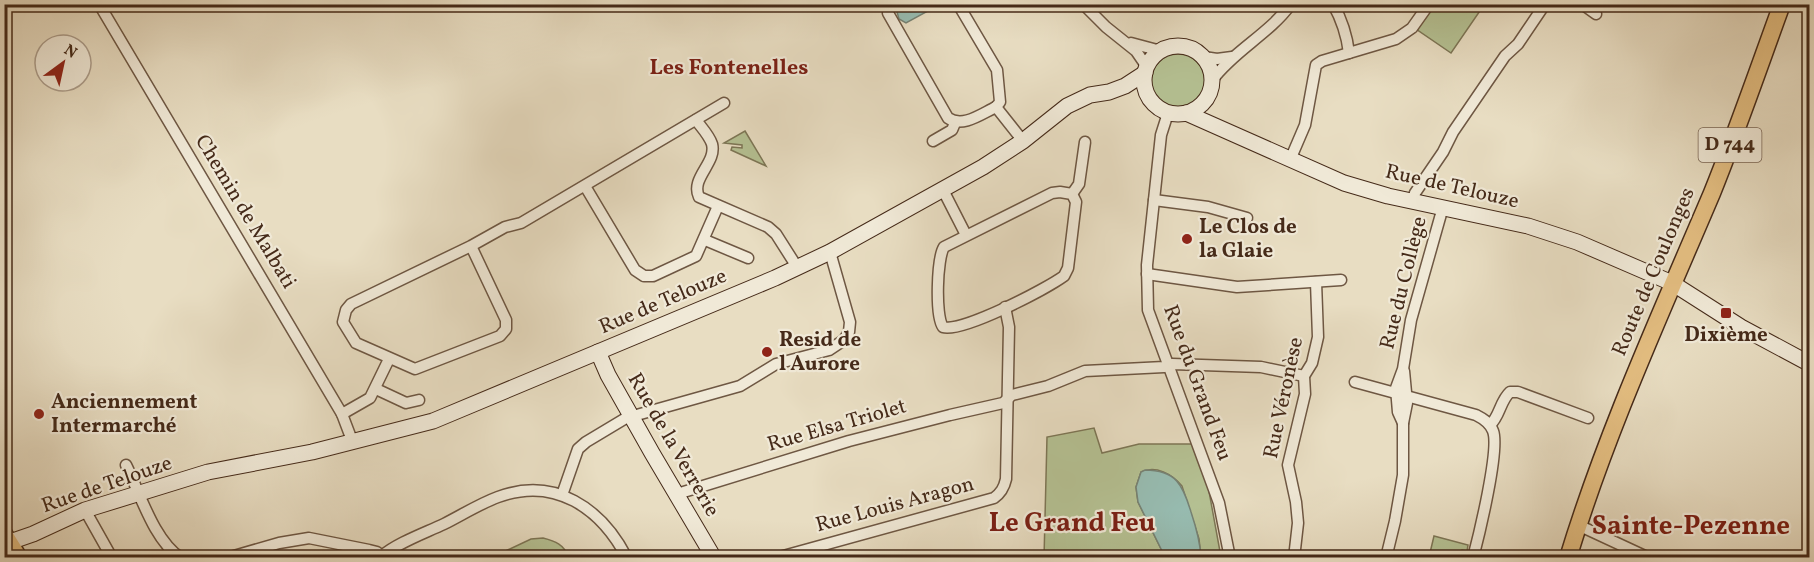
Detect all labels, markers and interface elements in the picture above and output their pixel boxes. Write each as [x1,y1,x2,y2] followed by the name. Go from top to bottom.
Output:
[33,33,93,93] north arrow
[59,40,81,65] text: N
[650,53,808,84] district label: Les Fontenelles
[1698,128,1762,162] road number: D 744
[187,129,303,295] street label: Chemin de Malbati
[1382,158,1522,216] street label: Rue de Telouze
[1605,183,1703,361] street label: Route de Coulonges
[1199,213,1297,266] place label: Le Clos de la Glaie
[1373,213,1435,353] street label: Rue du Collège
[1180,232,1194,246] marker: Le Clos de la Glaie
[595,262,731,342] street label: Rue de Telouze
[1155,301,1239,465] street label: Rue du Grand Feu
[1719,306,1733,320] marker: Dixième
[1684,321,1768,350] place label: Dixième
[779,326,861,379] place label: Resid de l Aurore
[1257,335,1311,461] street label: Rue Véronèse
[760,345,774,359] marker: Resid de l Aurore
[620,368,726,522] street label: Rue de la Verrerie
[51,388,197,441] place label: Anciennement Intermarché
[764,392,910,460] street label: Rue Elsa Triolet
[32,407,46,421] marker: Anciennement Intermarché
[38,449,176,521] street label: Rue de Telouze
[812,470,978,540] street label: Rue Louis Aragon
[989,505,1155,543] district label: Le Grand Feu
[1592,508,1790,546] district label: Sainte-Pezenne

